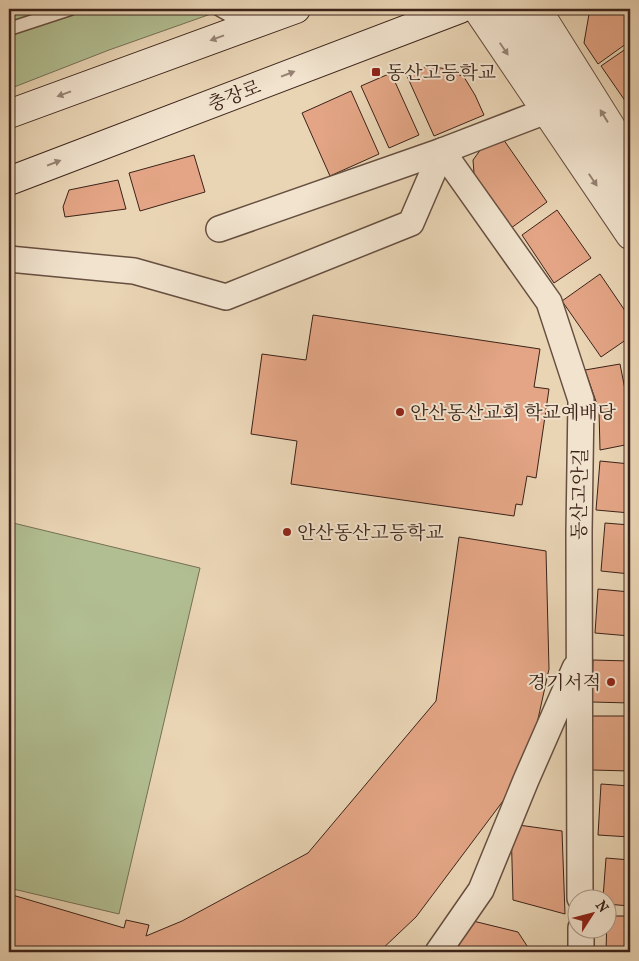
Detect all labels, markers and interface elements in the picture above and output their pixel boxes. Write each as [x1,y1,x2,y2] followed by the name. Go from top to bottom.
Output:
[209,34,224,42] one-way arrow
[500,42,509,56] one-way arrow
[386,62,496,84] place label: 동산고등학교
[370,66,382,78] marker: 동산고등학교
[281,70,296,78] one-way arrow
[205,76,264,116] street label: 충장로
[57,91,72,98] one-way arrow
[600,109,609,123] one-way arrow
[47,159,62,167] one-way arrow
[588,173,598,187] one-way arrow
[410,402,617,424] place label: 안산동산교회 학교예배당
[394,406,406,418] marker: 안산동산교회 학교예배당
[568,448,592,540] street label: 동산고안길
[297,522,444,544] place label: 안산동산고등학교
[281,526,293,538] marker: 안산동산고등학교
[528,672,601,694] place label: 경기서적
[605,676,617,688] marker: 경기서적
[566,888,616,938] north arrow
[592,897,612,916] text: N

